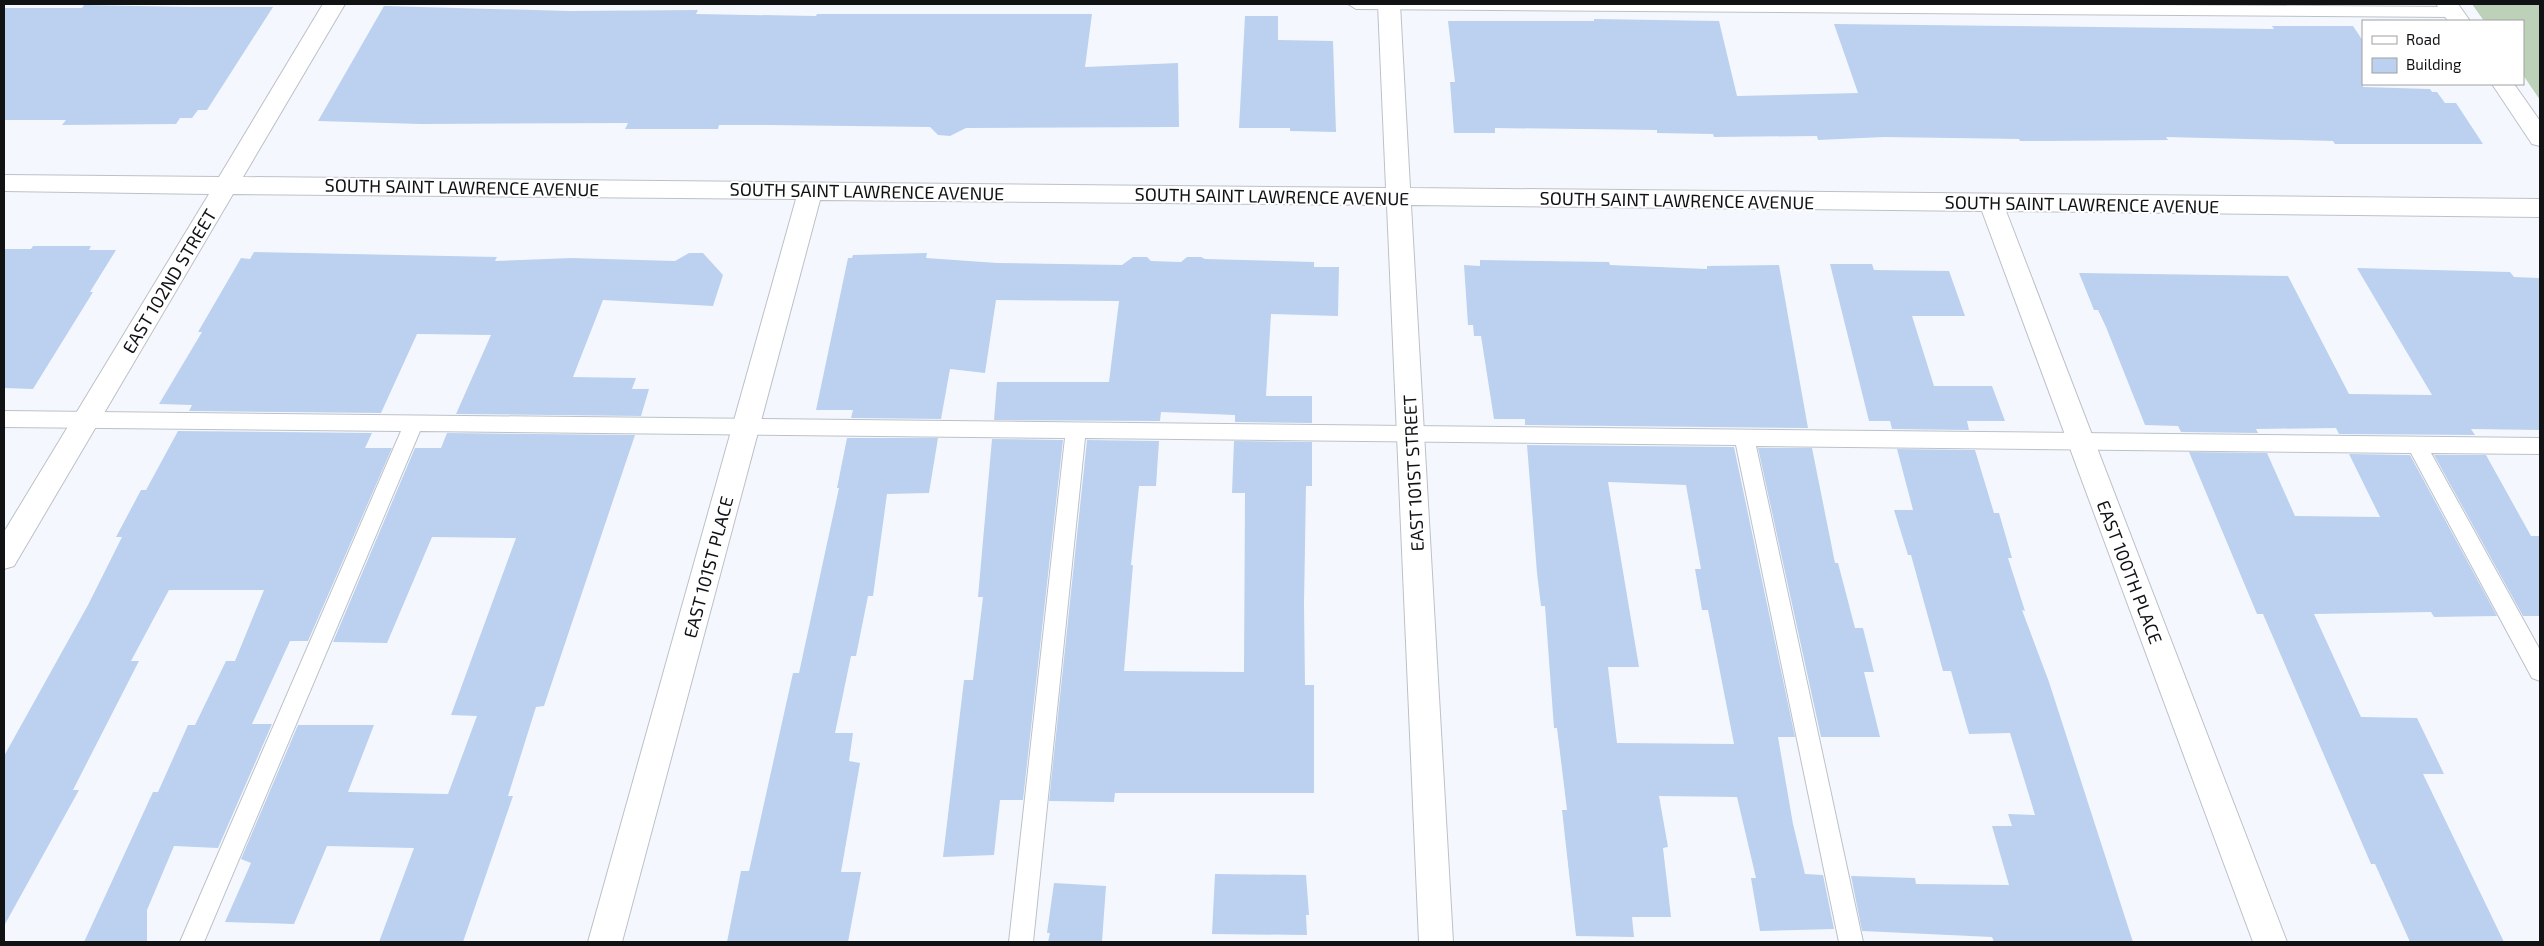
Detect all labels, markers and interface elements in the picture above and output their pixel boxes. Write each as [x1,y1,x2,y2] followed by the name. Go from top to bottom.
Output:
[2362,20,2524,85] legend
[2406,30,2441,48] text: Road
[2406,55,2462,73] text: Building
[324,174,600,200] street label: SOUTH SAINT LAWRENCE AVENUE
[729,178,1005,204] street label: SOUTH SAINT LAWRENCE AVENUE
[1134,183,1410,209] street label: SOUTH SAINT LAWRENCE AVENUE
[1539,187,1815,213] street label: SOUTH SAINT LAWRENCE AVENUE
[1944,191,2220,217] street label: SOUTH SAINT LAWRENCE AVENUE
[117,204,221,357] street label: EAST 102ND STREET
[1398,393,1428,552] street label: EAST 101ST STREET
[678,494,738,640] street label: EAST 101ST PLACE
[2092,497,2168,647] street label: EAST 100TH PLACE

